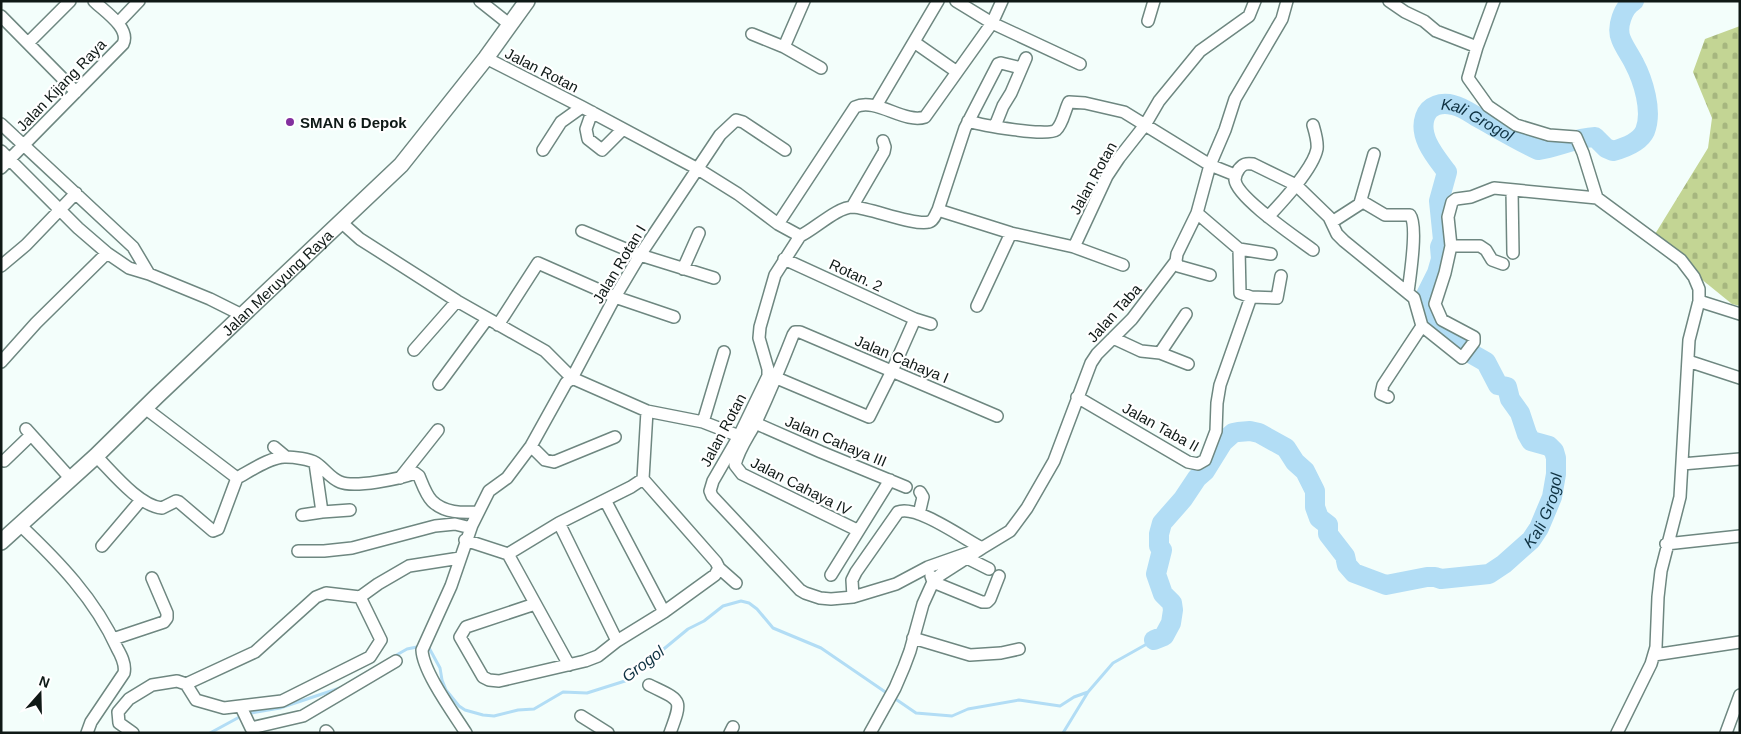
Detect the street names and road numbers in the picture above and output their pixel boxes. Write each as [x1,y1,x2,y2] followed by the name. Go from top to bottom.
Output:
[13,35,110,134] street label: Jalan Kijang Raya
[502,44,582,96] street label: Jalan Rotan
[1066,139,1120,217] street label: Jalan Rotan
[589,222,649,306] street label: Jalan Rotan I
[218,226,336,339] street label: Jalan Meruyung Raya
[827,255,885,295] street label: Rotan. 2
[1083,280,1145,346] street label: Jalan Taba
[853,332,951,386] street label: Jalan Cahaya I
[697,391,749,469] street label: Jalan Rotan
[1120,399,1202,455] street label: Jalan Taba II
[783,412,889,470] street label: Jalan Cahaya III
[748,453,854,519] street label: Jalan Cahaya IV

